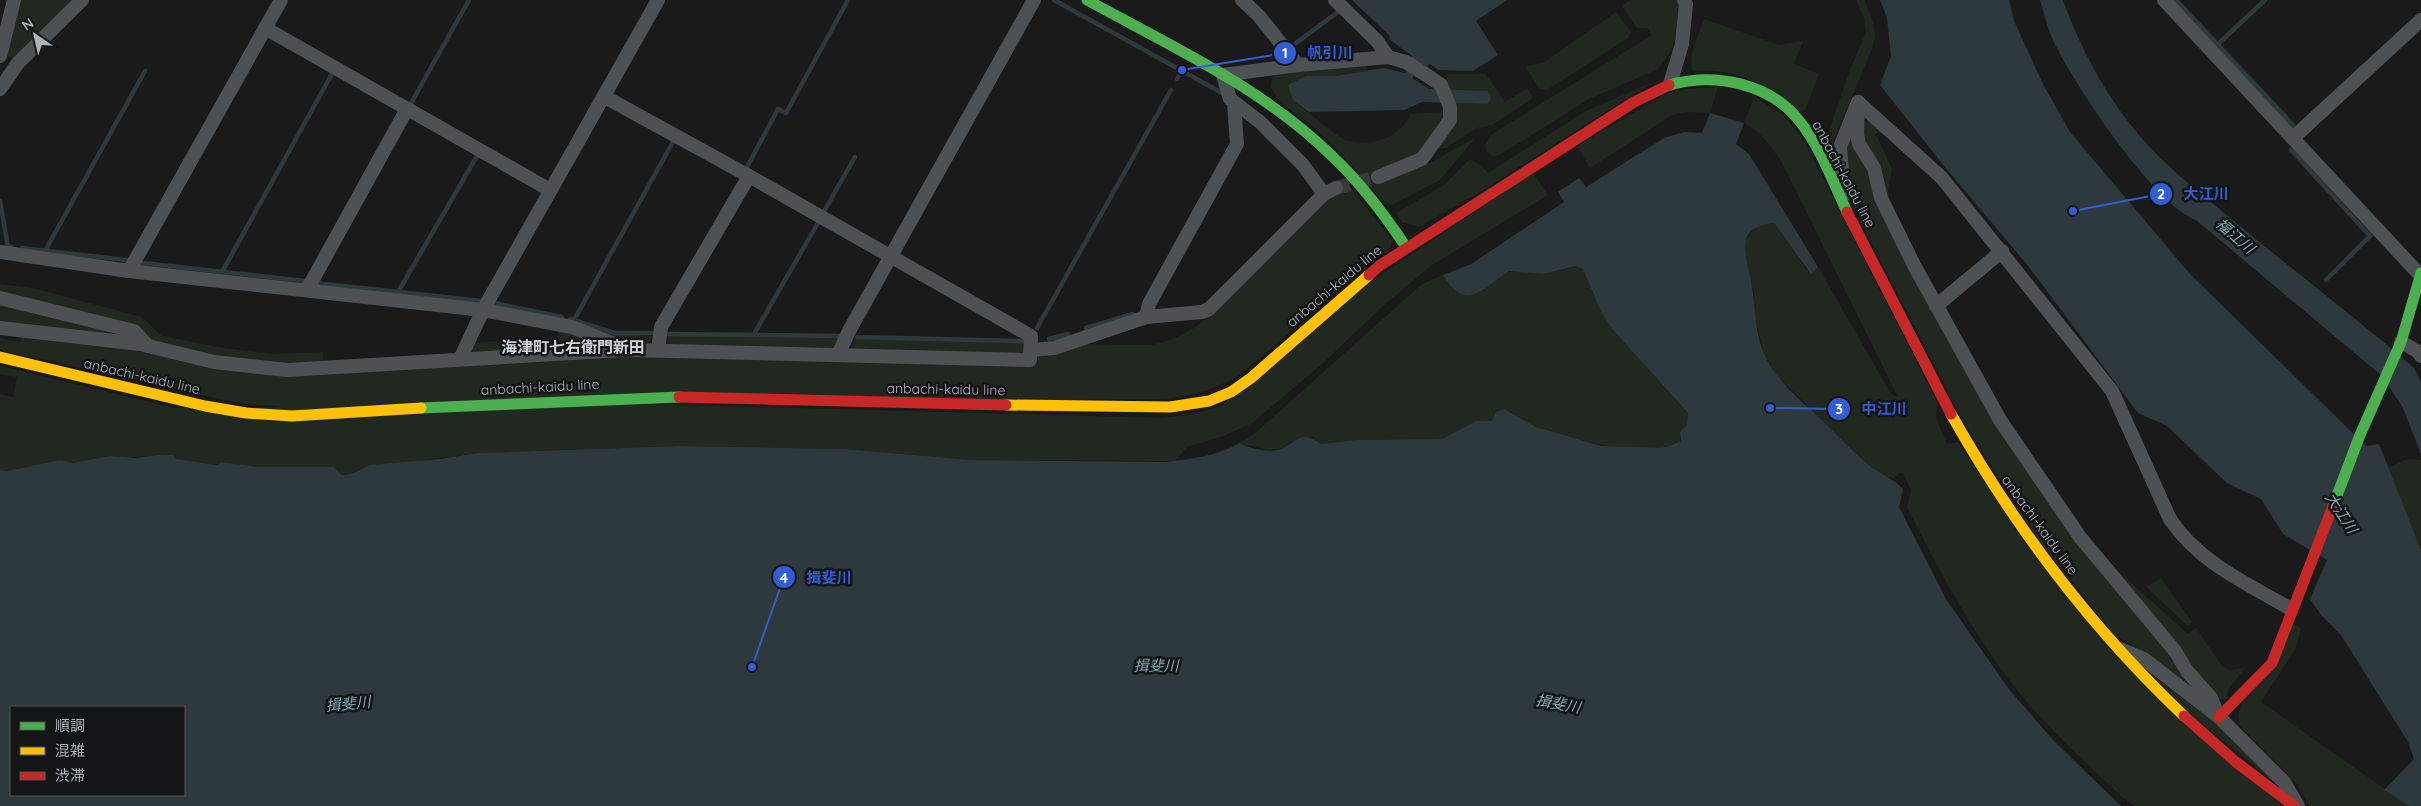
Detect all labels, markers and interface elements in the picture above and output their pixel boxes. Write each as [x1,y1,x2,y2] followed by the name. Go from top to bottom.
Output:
[10,10,60,60] north arrow
[18,14,37,35] text: N
[1273,38,1363,68] callout: 帆引川
[1282,43,1288,62] text: 1
[1307,43,1353,62] text: 帆引川
[1808,117,1880,231] street label: anbachi-kaidu line
[2149,179,2239,209] callout: 大江川
[2157,184,2165,203] text: 2
[2183,184,2229,203] text: 大江川
[2212,214,2260,259] water label: 福江川
[1283,241,1385,331] street label: anbachi-kaidu line
[501,337,645,357] district label: 海津町七右衛門新田
[82,354,202,398] street label: anbachi-kaidu line
[480,375,600,399] street label: anbachi-kaidu line
[886,379,1006,399] street label: anbachi-kaidu line
[1827,394,1917,424] callout: 中江川
[1835,399,1843,418] text: 3
[1861,399,1907,418] text: 中江川
[1998,472,2082,578] street label: anbachi-kaidu line
[2321,489,2363,538] water label: 大江川
[771,562,861,592] callout: 揖斐川
[780,568,789,587] text: 4
[806,568,852,587] text: 揖斐川
[1133,656,1180,675] water label: 揖斐川
[1534,690,1584,717] water label: 揖斐川
[325,692,373,715] water label: 揖斐川
[10,706,185,796] legend
[55,716,85,735] text: 順調
[55,741,85,760] text: 混雑
[55,766,85,785] text: 渋滞

